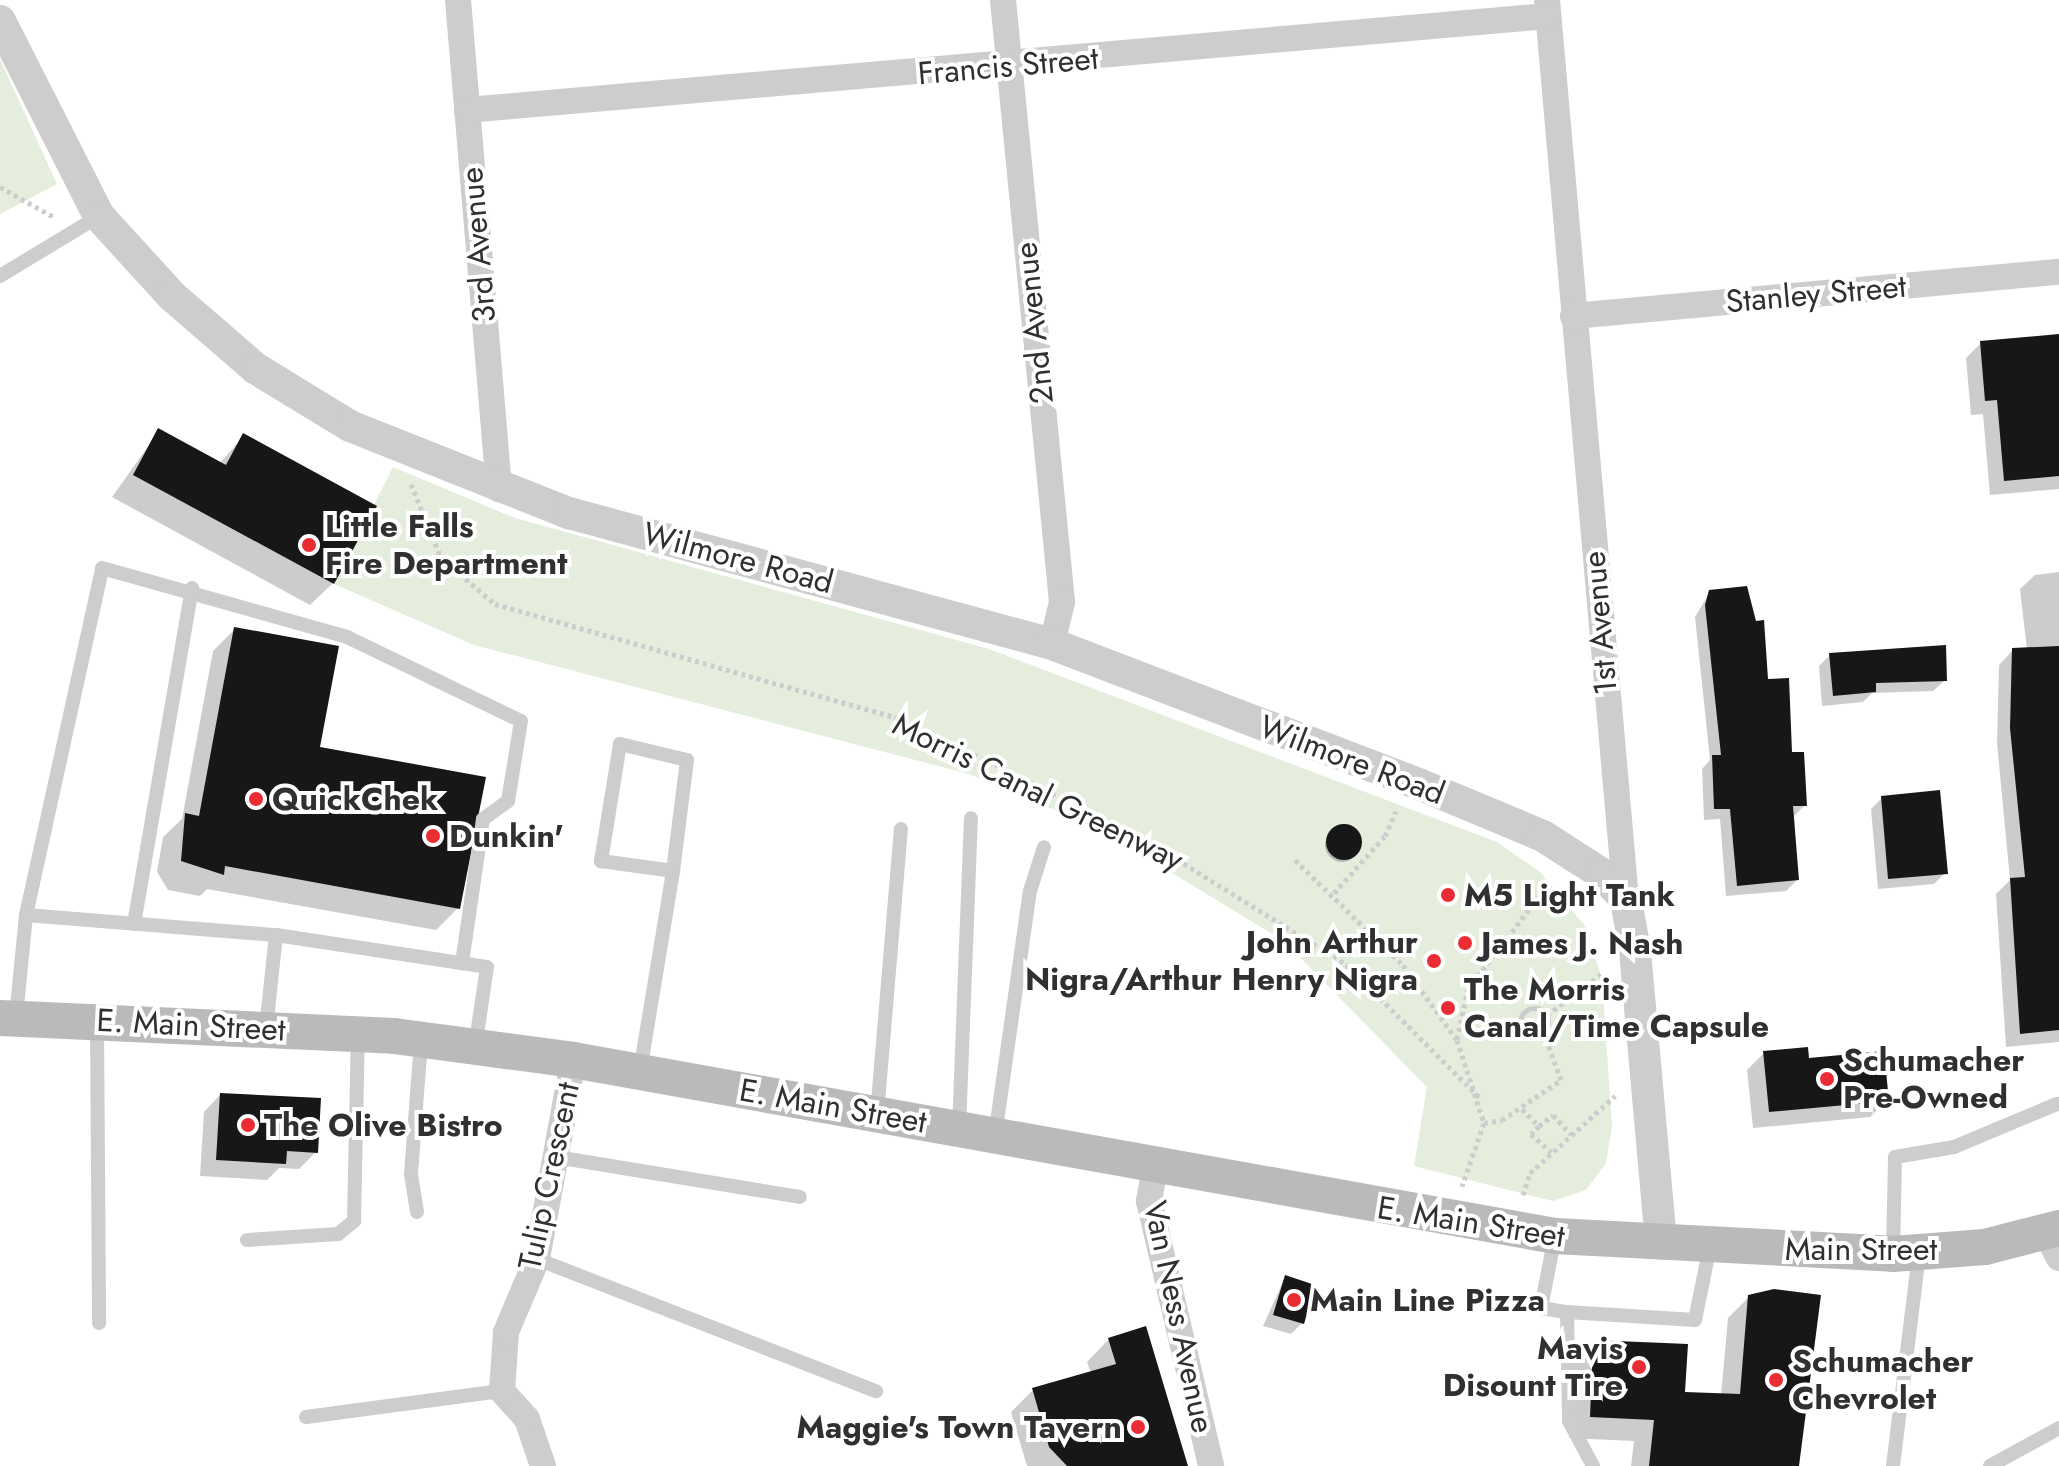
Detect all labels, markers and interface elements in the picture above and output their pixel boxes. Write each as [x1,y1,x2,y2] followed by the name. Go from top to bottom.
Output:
[916,39,1100,93] street label: Francis Street
[452,166,504,324] street label: 3rd Avenue
[1006,240,1062,406] street label: 2nd Avenue
[1724,267,1908,321] street label: Stanley Street
[325,508,567,583] place label: Little Falls Fire Department
[639,514,837,602] street label: Wilmore Road
[300,536,318,554] marker: Little Falls Fire Department
[1575,549,1625,697] street label: 1st Avenue
[886,705,1190,879] street label: Morris Canal Greenway
[1254,707,1450,813] street label: Wilmore Road
[272,780,439,818] place label: QuickChek
[247,790,265,808] marker: QuickChek
[449,817,564,855] place label: Dunkin'
[424,827,442,845] marker: Dunkin'
[1464,876,1675,914] place label: M5 Light Tank
[1439,886,1457,904] marker: M5 Light Tank
[1025,924,1418,999] place label: John Arthur Nigra/Arthur Henry Nigra
[1481,924,1683,962] place label: James J. Nash
[1456,934,1474,952] marker: James J. Nash
[1425,952,1443,970] marker: John Arthur Nigra/Arthur Henry Nigra
[1464,971,1769,1046] place label: The Morris Canal/Time Capsule
[1439,999,1457,1017] marker: The Morris Canal/Time Capsule
[96,1001,286,1049] street label: E. Main Street
[1843,1042,2024,1117] place label: Schumacher Pre-Owned
[1818,1070,1836,1088] marker: Schumacher Pre-Owned
[737,1071,929,1141] street label: E. Main Street
[510,1079,588,1273] street label: Tulip Crescent
[264,1106,503,1144] place label: The Olive Bistro
[239,1116,257,1134] marker: The Olive Bistro
[1375,1188,1567,1256] street label: E. Main Street
[1136,1198,1222,1436] street label: Van Ness Avenue
[1785,1230,1937,1268] street label: Main Street
[1310,1281,1545,1319] place label: Main Line Pizza
[1285,1291,1303,1309] marker: Main Line Pizza
[1443,1330,1623,1405] place label: Mavis Disount Tire
[1792,1343,1973,1418] place label: Schumacher Chevrolet
[1630,1358,1648,1376] marker: Mavis Disount Tire
[1767,1371,1785,1389] marker: Schumacher Chevrolet
[797,1408,1122,1446] place label: Maggie's Town Tavern
[1129,1418,1147,1436] marker: Maggie's Town Tavern

